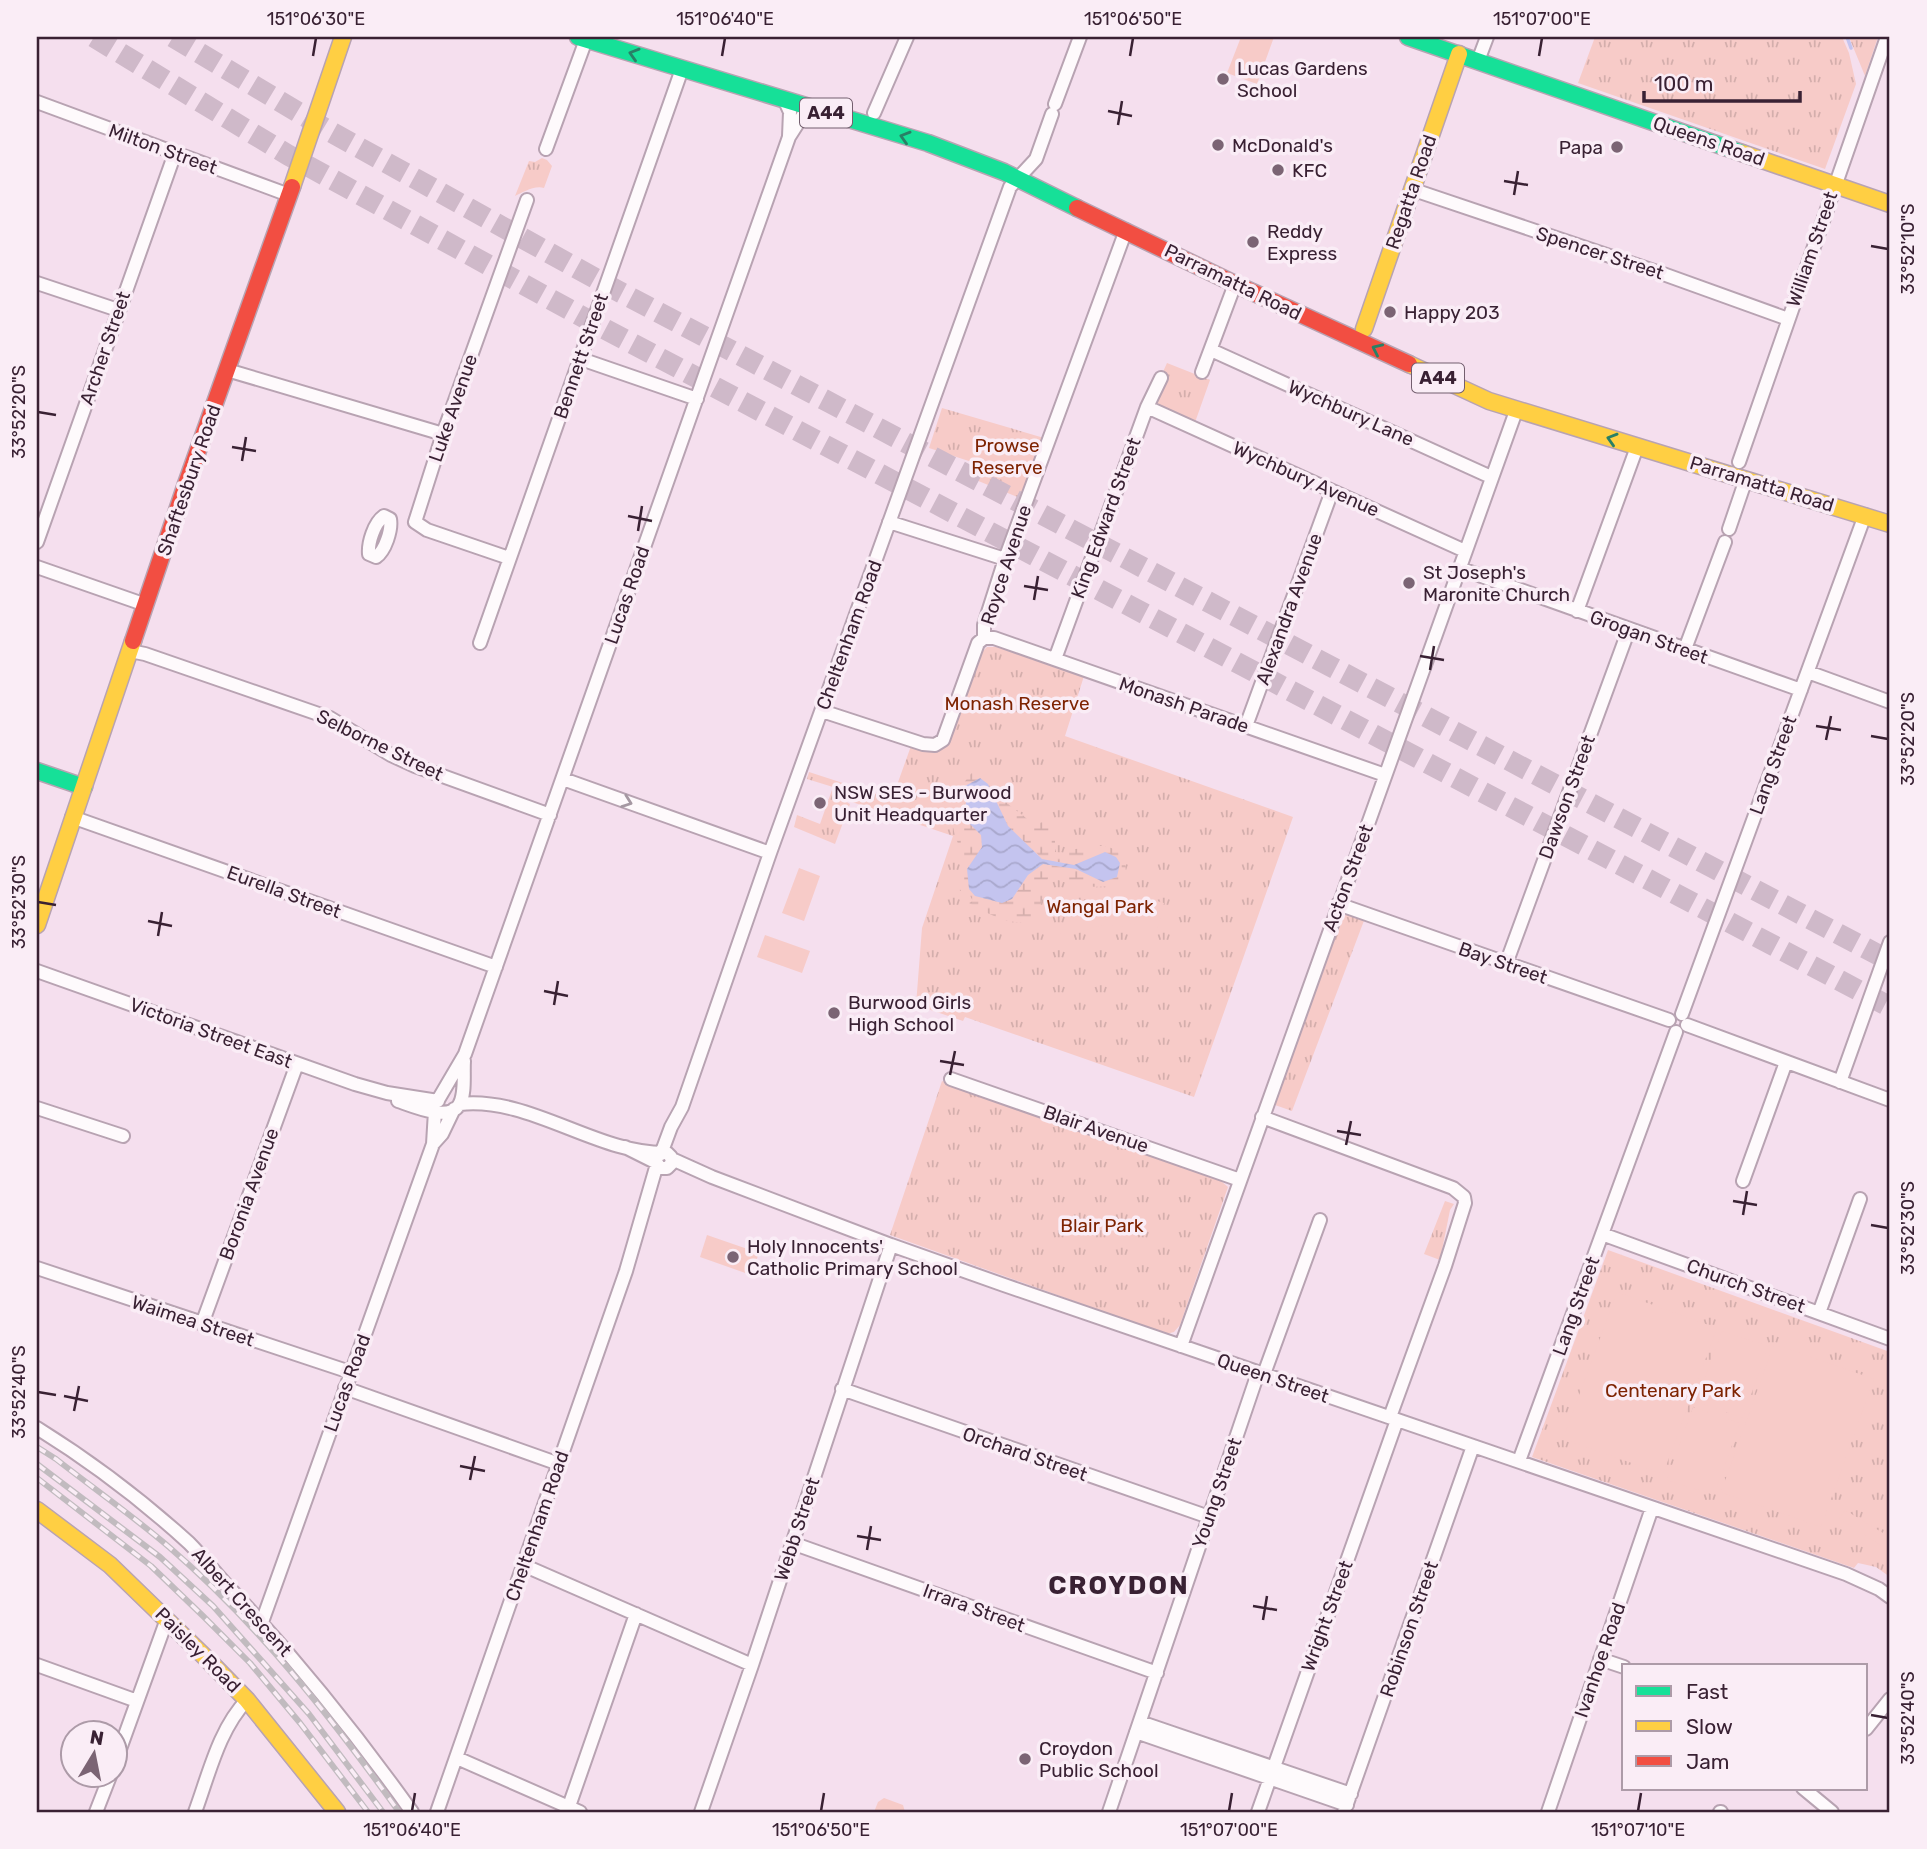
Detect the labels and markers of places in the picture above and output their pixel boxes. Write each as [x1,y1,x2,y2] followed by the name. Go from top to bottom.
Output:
[1237,57,1368,102] place label: Lucas Gardens School
[1215,71,1231,87] marker: Lucas Gardens School
[1232,134,1333,157] place label: McDonald's
[1559,136,1603,159] place label: Papa
[1210,137,1226,153] marker: McDonald's
[1609,139,1625,155] marker: Papa
[1292,159,1327,182] place label: KFC
[1270,162,1286,178] marker: KFC
[1267,220,1337,265] place label: Reddy Express
[1245,234,1261,250] marker: Reddy Express
[1404,301,1500,324] place label: Happy 203
[1382,304,1398,320] marker: Happy 203
[1423,561,1570,606] place label: St Joseph's Maronite Church
[1401,575,1417,591] marker: St Joseph's Maronite Church
[834,781,1011,826] place label: NSW SES - Burwood Unit Headquarter
[812,795,828,811] marker: NSW SES - Burwood Unit Headquarter
[848,991,971,1036] place label: Burwood Girls High School
[826,1005,842,1021] marker: Burwood Girls High School
[747,1235,958,1280] place label: Holy Innocents' Catholic Primary School
[725,1249,741,1265] marker: Holy Innocents' Catholic Primary School
[1039,1737,1159,1782] place label: Croydon Public School
[1017,1751,1033,1767] marker: Croydon Public School

